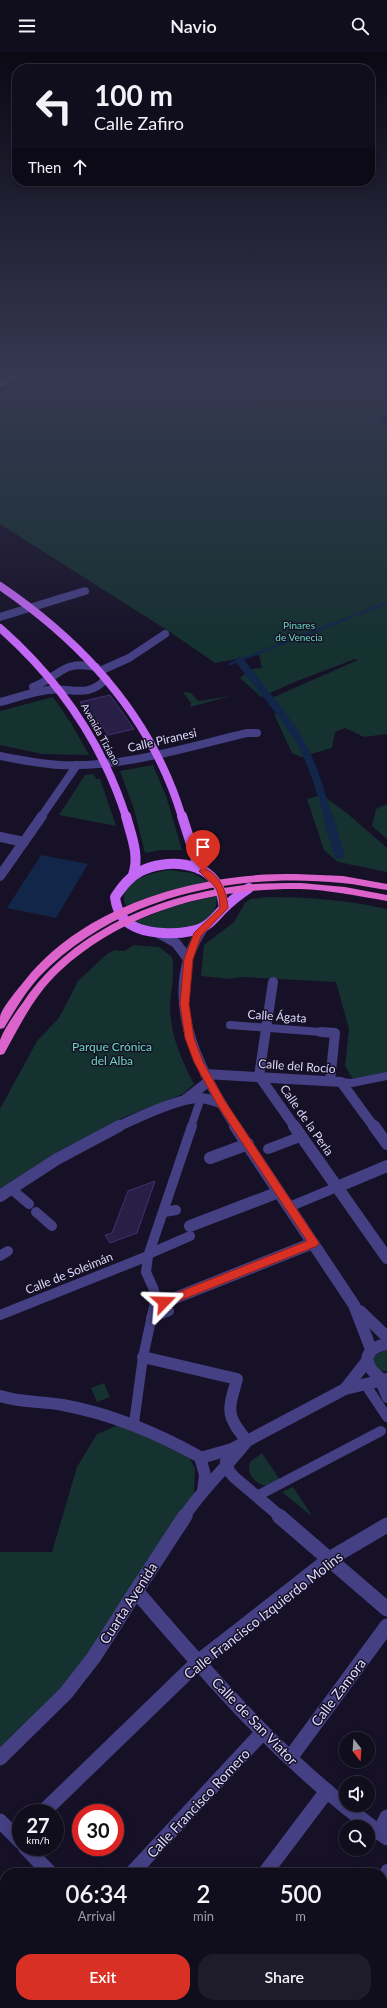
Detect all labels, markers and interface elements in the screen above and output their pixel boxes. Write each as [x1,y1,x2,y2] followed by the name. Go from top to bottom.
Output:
[16,15,38,37] icon: menu
[170,15,217,37] text: Navio
[349,15,371,37] icon: search
[94,78,173,112] text: 100 m
[28,80,80,132] icon: left
[94,112,184,134] text: Calle Zafiro
[69,156,91,178] icon: ahead
[28,158,61,176] text: Then
[275,619,323,643] park label: Pinares de Venecia
[79,701,123,767] street label: Avenida Tiziano
[126,725,198,755] street label: Calle Piranesi
[186,830,220,871] pin
[192,836,214,858] icon: arrive
[247,1006,307,1026] street label: Calle Ágata
[72,1039,152,1068] park label: Parque Crónica del Alba
[258,1056,336,1076] street label: Calle del Rocío
[277,1082,337,1159] street label: Calle de la Perla
[23,1249,115,1297] street label: Calle de Soleimán
[143,1281,185,1323] position arrow
[180,1548,346,1682] street label: Calle Francisco Izquierdo Molins
[95,1559,161,1647] street label: Cuarta Avenida
[307,1655,369,1729] street label: Calle Zamora
[209,1673,301,1769] street label: Calle de San Viator
[339,1732,375,1768] north arrow
[339,1732,375,1856] map controls
[143,1745,253,1861] street label: Calle Francisco Romero
[339,1776,375,1812] button: sound
[72,1804,124,1856] speed limit sign: 30
[26,1813,50,1837] text: 27
[339,1820,375,1856] button: search
[26,1834,50,1846] text: km/h
[66,1879,127,1908] text: 06:34
[197,1879,210,1908] text: 2
[280,1879,321,1908] text: 500
[78,1908,115,1924] text: Arrival
[193,1908,214,1924] text: min
[295,1908,306,1924] text: m
[16,1954,190,2000] button: Exit
[198,1954,371,2000] button: Share

